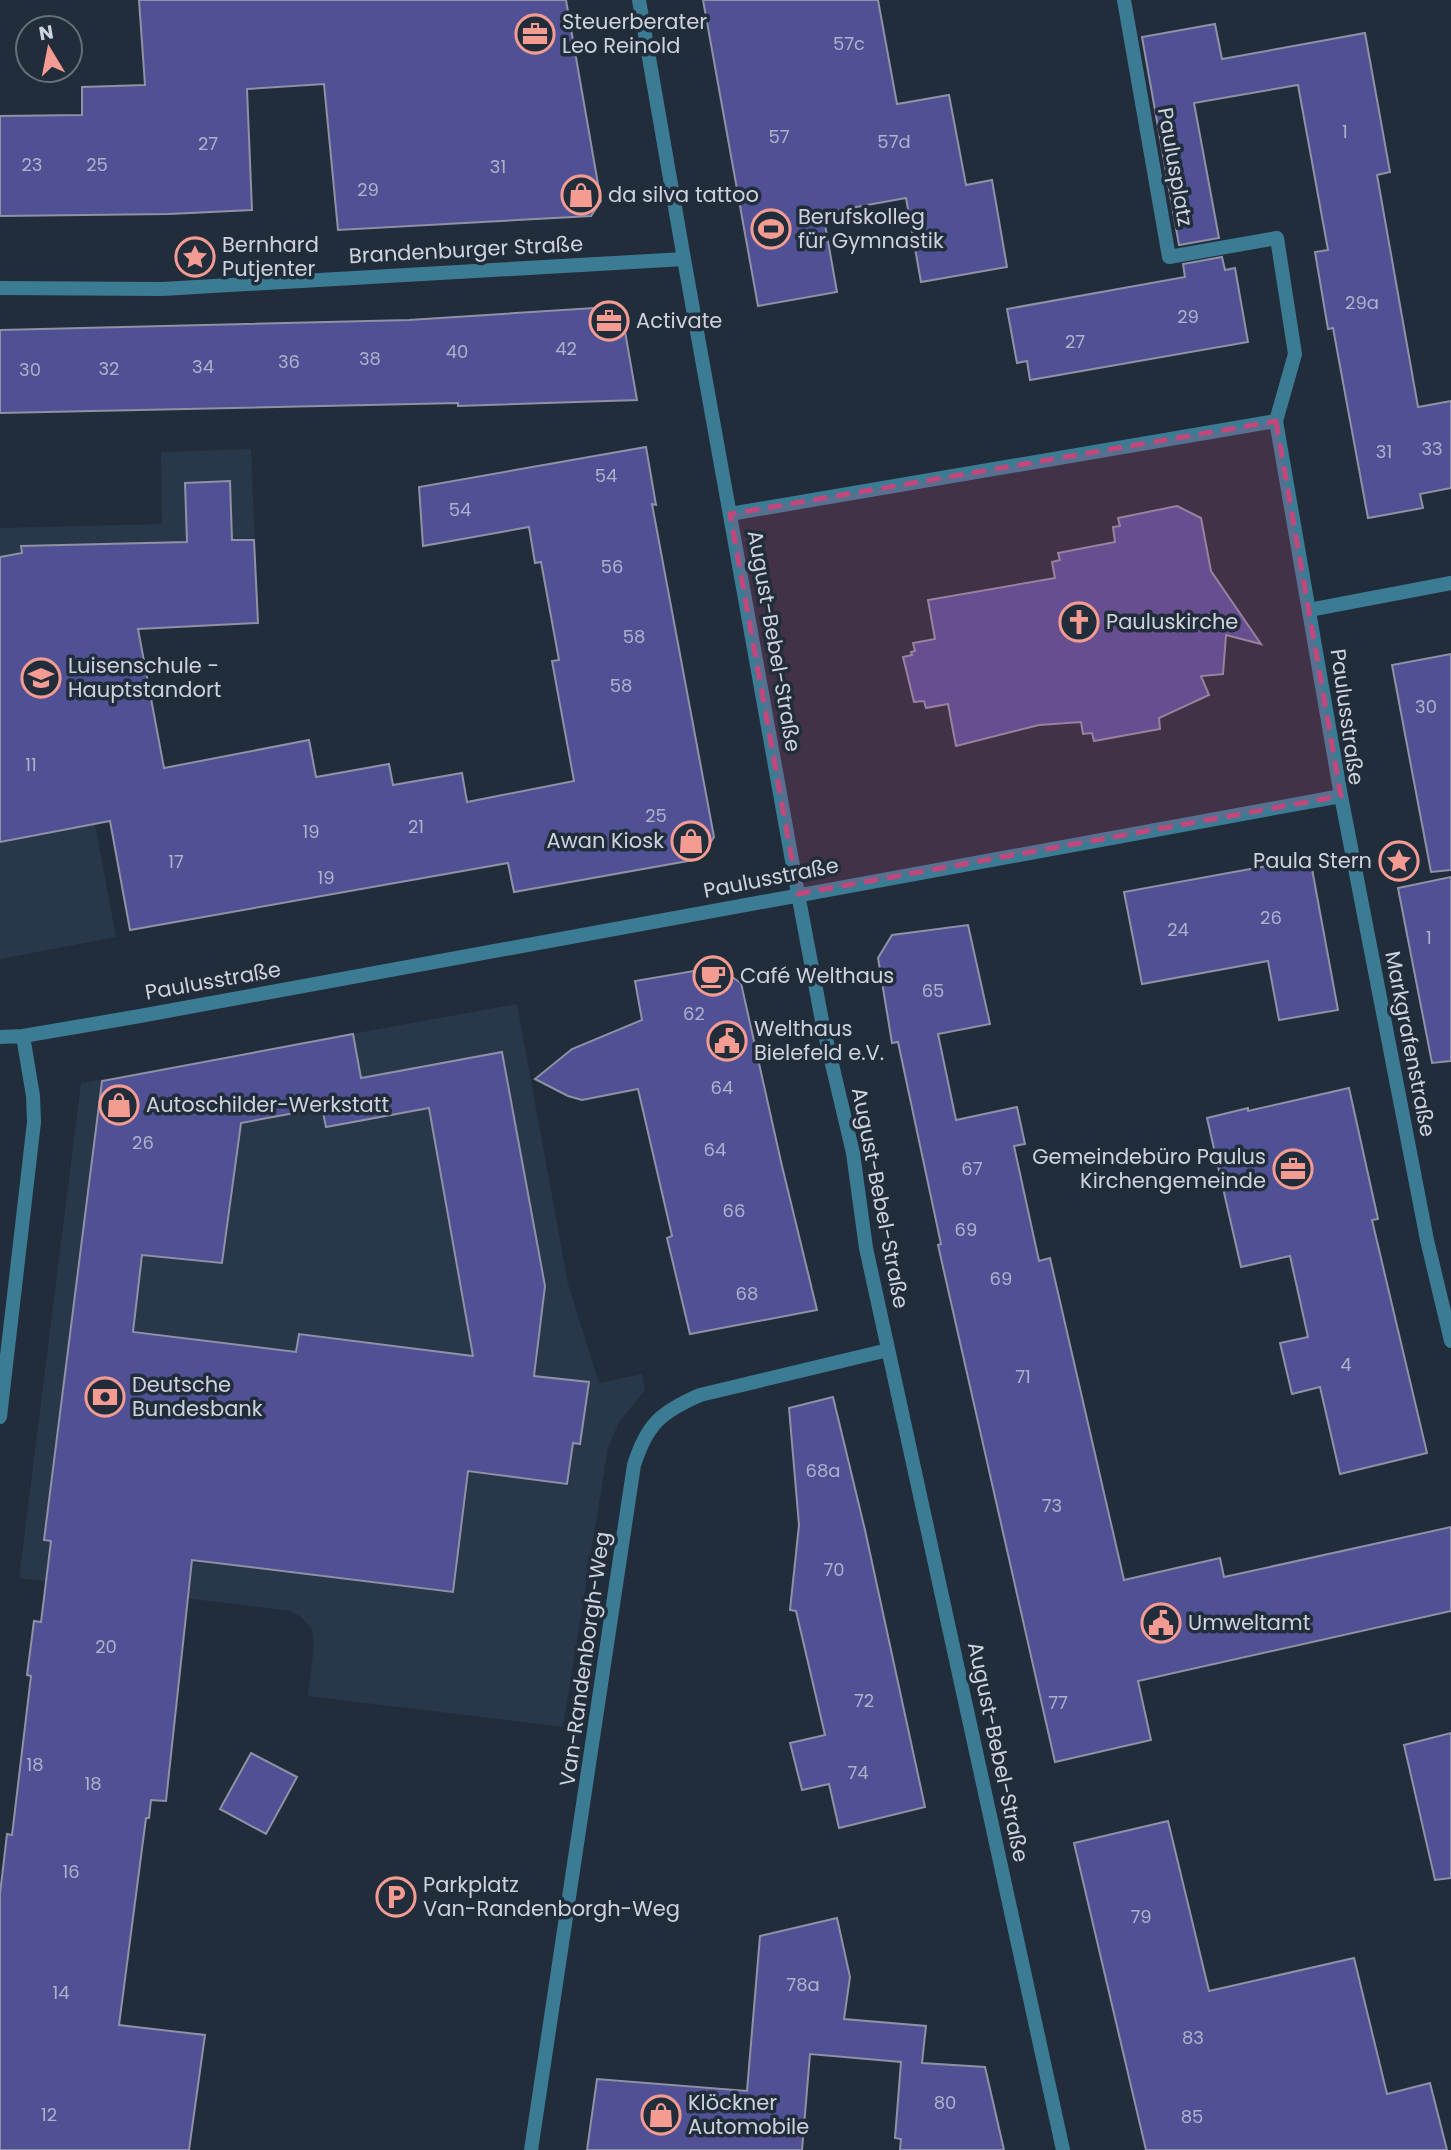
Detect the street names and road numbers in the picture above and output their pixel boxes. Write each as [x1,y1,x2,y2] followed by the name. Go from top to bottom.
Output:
[1151,105,1200,229] street label: Paulusplatz
[348,229,584,270] street label: Brandenburger Straße
[741,528,808,754] street label: August-Bebel-Straße
[1324,647,1371,787] street label: Paulusstraße
[701,850,841,905] street label: Paulusstraße
[1378,949,1443,1139] street label: Markgrafenstraße
[143,954,283,1007] street label: Paulusstraße
[845,1085,916,1311] street label: August-Bebel-Straße
[552,1530,617,1788] street label: Van-Randenborgh-Weg
[961,1639,1036,1865] street label: August-Bebel-Straße

